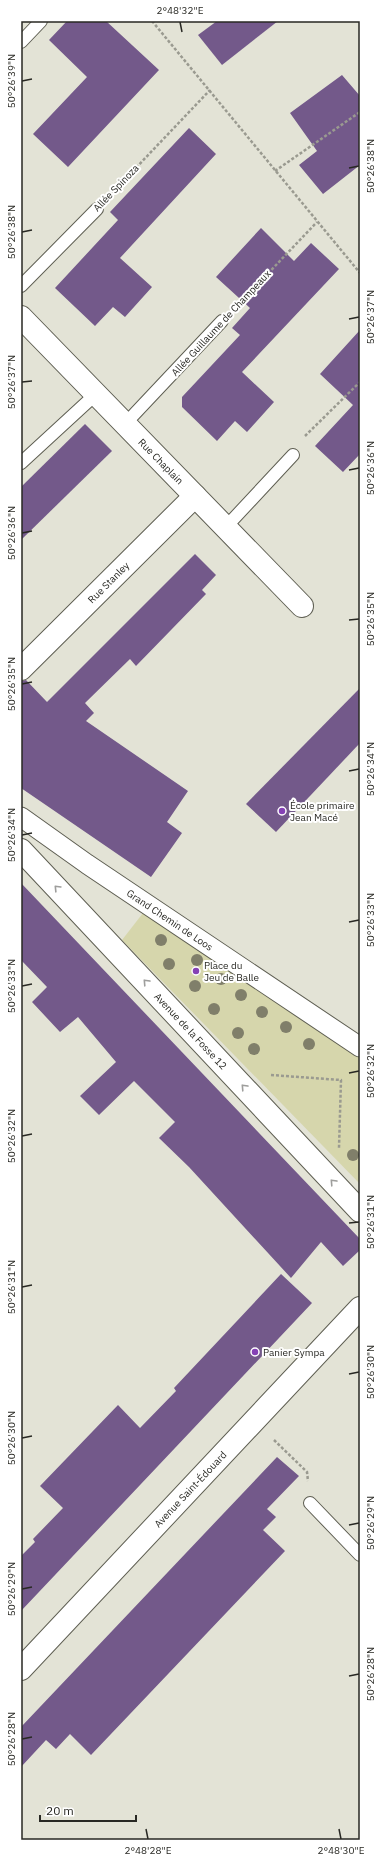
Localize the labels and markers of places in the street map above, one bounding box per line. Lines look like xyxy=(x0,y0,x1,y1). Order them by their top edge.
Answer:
place label: École primaire Jean Macé xyxy=(290,799,355,824)
marker: École primaire Jean Macé xyxy=(277,806,287,816)
place label: Place du Jeu de Balle xyxy=(204,959,260,984)
marker: Place du Jeu de Balle xyxy=(191,966,201,976)
place label: Panier Sympa xyxy=(263,1346,325,1359)
marker: Panier Sympa xyxy=(250,1347,260,1357)

